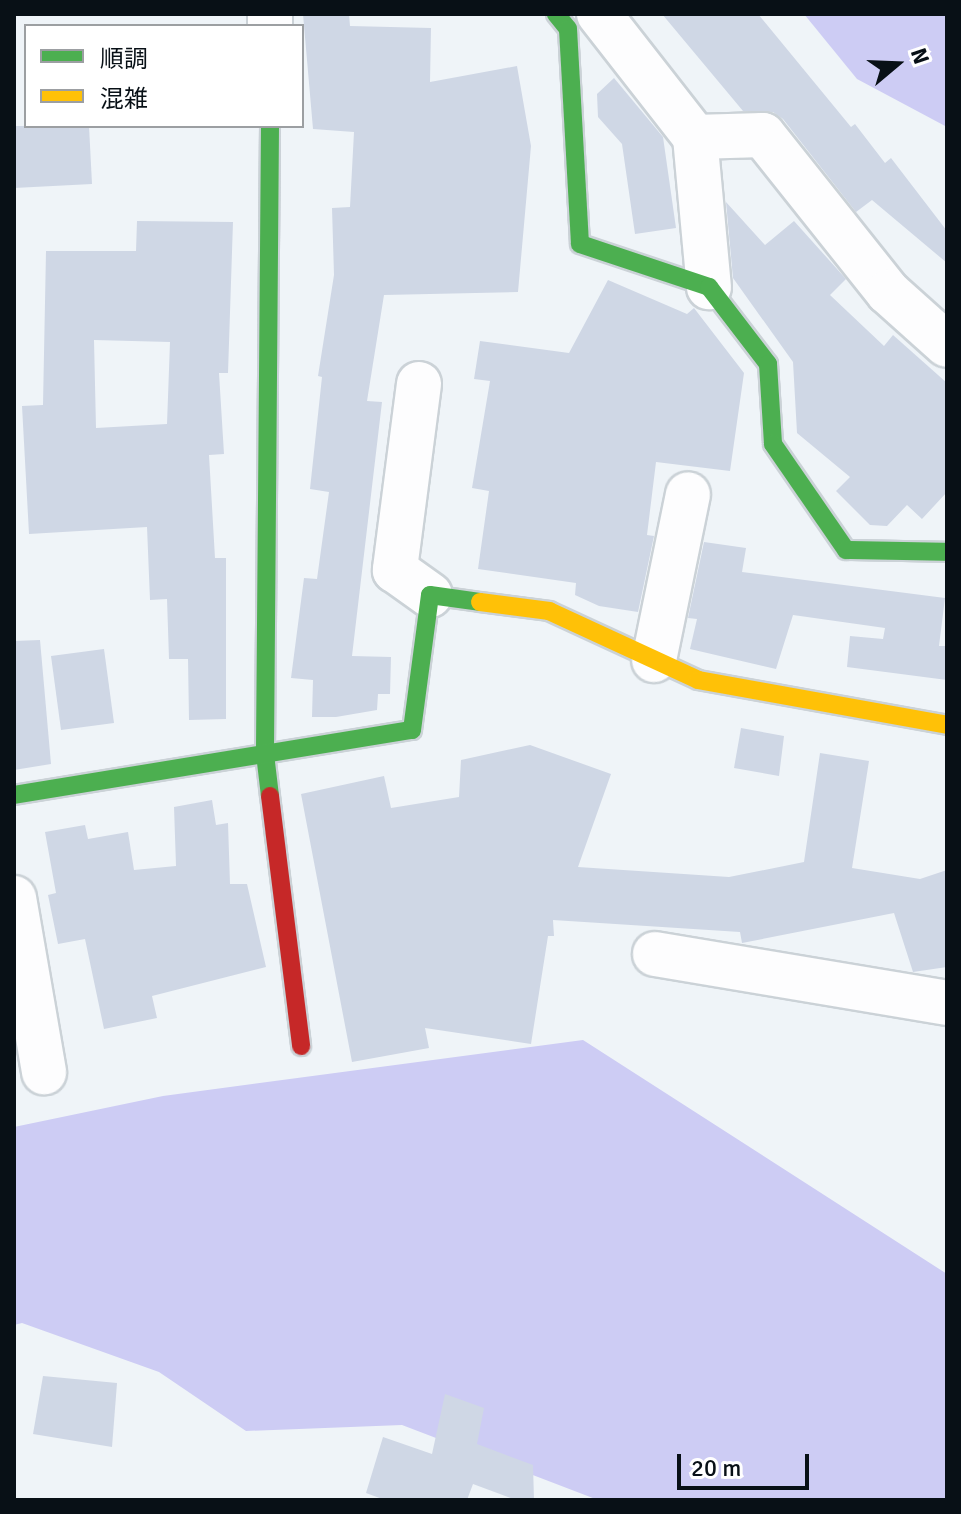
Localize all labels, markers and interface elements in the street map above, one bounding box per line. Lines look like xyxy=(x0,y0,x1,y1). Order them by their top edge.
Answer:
legend xyxy=(24,24,304,128)
north arrow xyxy=(857,24,937,104)
text: 順調 xyxy=(100,44,148,74)
text: N xyxy=(905,44,935,68)
text: 混雑 xyxy=(100,84,148,114)
scale bar xyxy=(681,1438,813,1488)
text: 20 m xyxy=(691,1453,741,1483)

